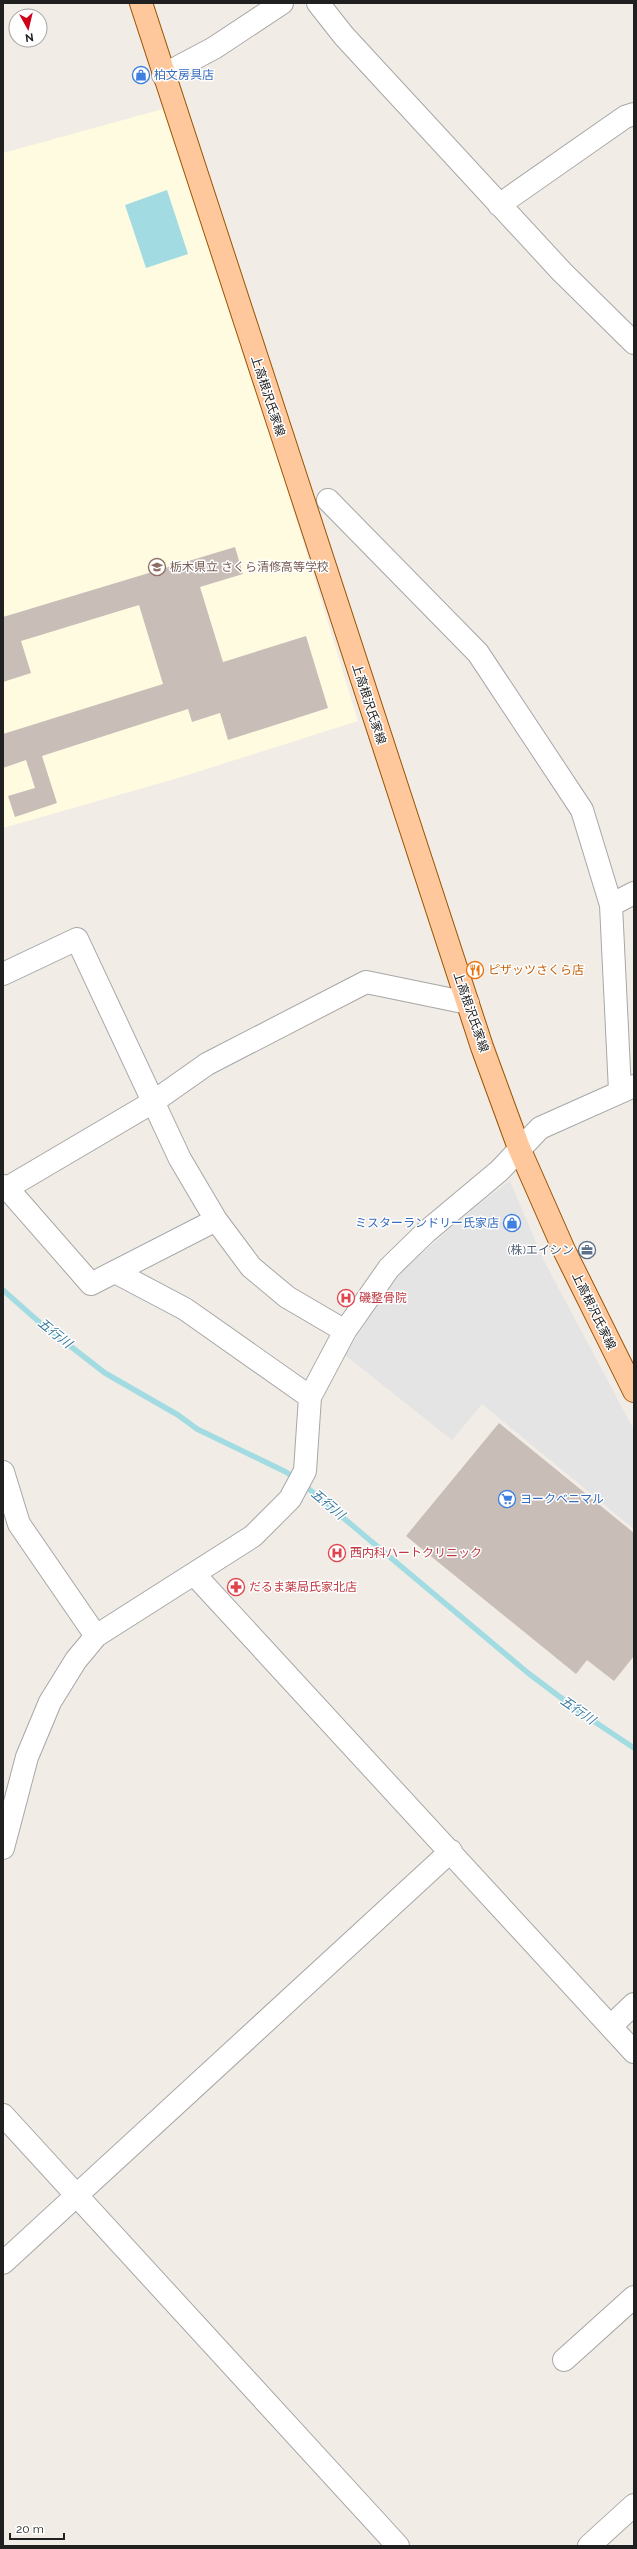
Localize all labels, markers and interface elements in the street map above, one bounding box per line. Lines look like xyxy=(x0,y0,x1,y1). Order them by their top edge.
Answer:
north arrow xyxy=(8,8,48,48)
text: N xyxy=(24,30,34,44)
shop icon: 柏文房具店 xyxy=(131,65,151,85)
place label: 柏文房具店 xyxy=(154,68,214,82)
street label: 上高根沢氏家線 xyxy=(248,354,288,438)
school or university icon: 栃木県立 さくら清修高等学校 xyxy=(147,557,167,577)
place label: 栃木県立 さくら清修高等学校 xyxy=(170,560,329,574)
street label: 上高根沢氏家線 xyxy=(349,662,389,746)
restaurant icon: ピザッツさくら店 xyxy=(465,960,485,980)
place label: ピザッツさくら店 xyxy=(488,963,584,977)
street label: 上高根沢氏家線 xyxy=(451,970,491,1054)
shop icon: ミスターランドリー氏家店 xyxy=(502,1213,522,1233)
place label: ミスターランドリー氏家店 xyxy=(355,1216,499,1230)
office icon: (株)エイシン xyxy=(577,1240,597,1260)
place label: (株)エイシン xyxy=(508,1243,574,1257)
street label: 上高根沢氏家線 xyxy=(569,1270,619,1352)
hospital icon: 磯整骨院 xyxy=(336,1288,356,1308)
place label: 磯整骨院 xyxy=(359,1291,407,1305)
water label: 五行川 xyxy=(35,1315,76,1352)
water label: 五行川 xyxy=(308,1486,349,1524)
supermarket icon: ヨークベニマル xyxy=(497,1489,517,1509)
place label: ヨークベニマル xyxy=(520,1492,604,1506)
hospital icon: 西内科ハートクリニック xyxy=(327,1543,347,1563)
place label: 西内科ハートクリニック xyxy=(350,1546,482,1560)
pharmacy icon: だるま薬局氏家北店 xyxy=(226,1577,246,1597)
place label: だるま薬局氏家北店 xyxy=(249,1580,357,1594)
water label: 五行川 xyxy=(558,1693,600,1728)
scale bar xyxy=(10,2515,64,2541)
text: 20 m xyxy=(16,2522,44,2536)

